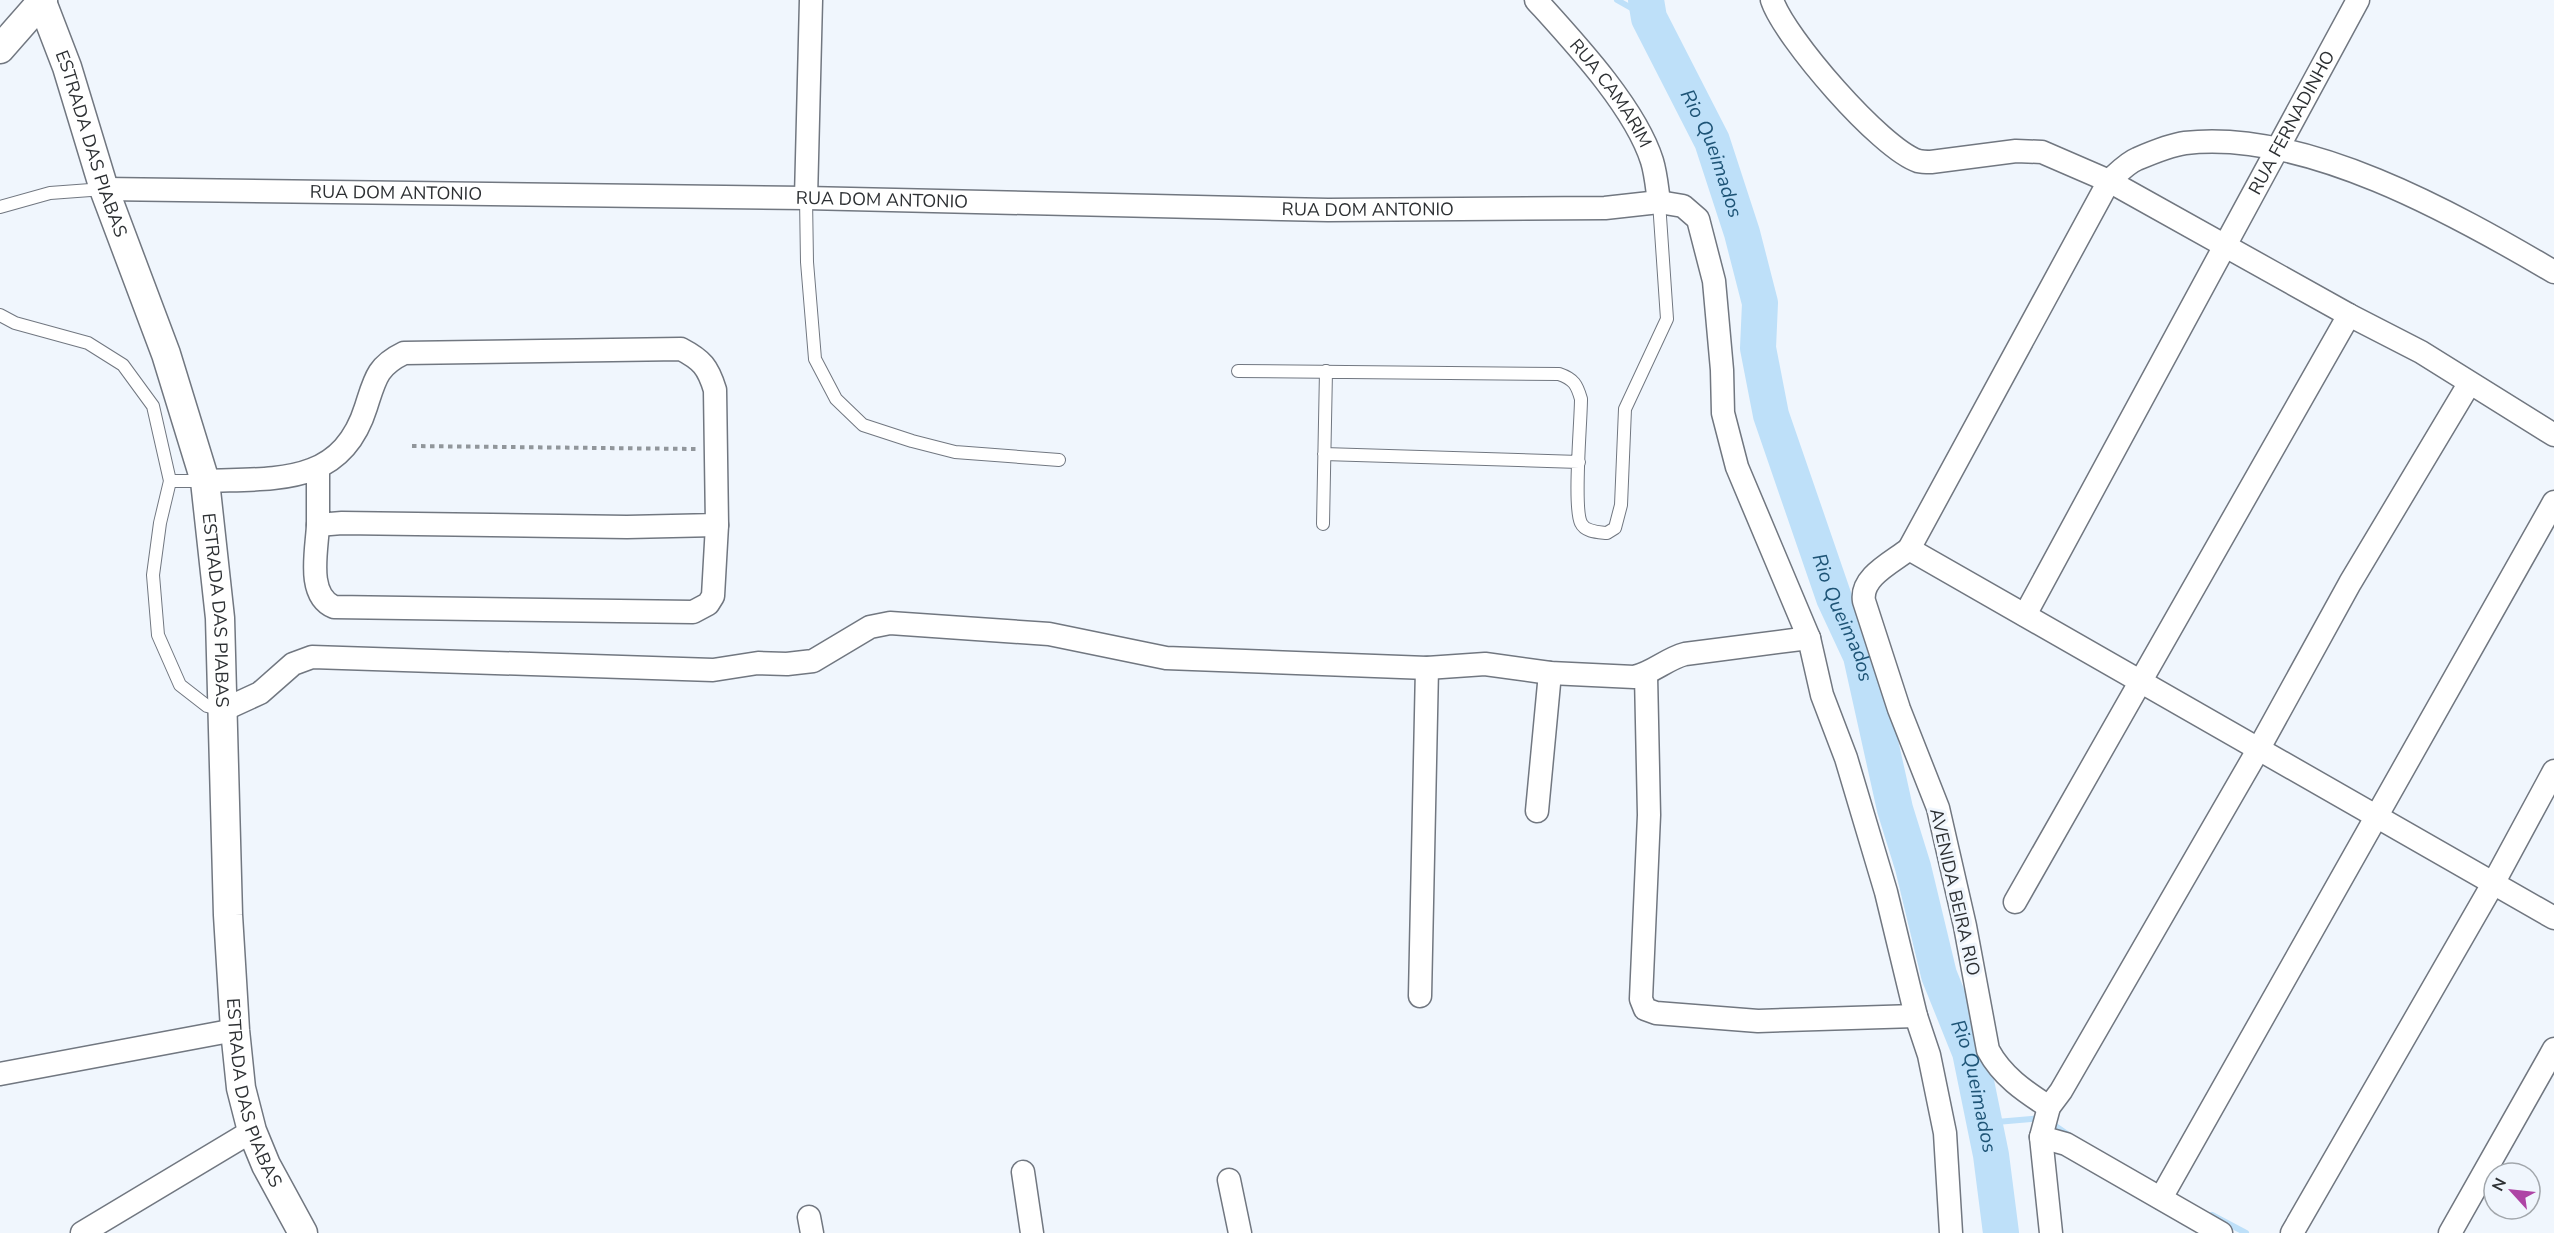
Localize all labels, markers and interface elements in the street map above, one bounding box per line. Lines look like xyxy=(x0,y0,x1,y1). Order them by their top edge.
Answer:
street label: RUA CAMARIM xyxy=(1564,34,1657,152)
street label: RUA FERNADINHO xyxy=(2243,46,2340,199)
street label: ESTRADA DAS PIABAS xyxy=(50,47,133,240)
water label: Rio Queimados xyxy=(1674,85,1749,221)
street label: RUA DOM ANTONIO xyxy=(310,180,482,206)
street label: RUA DOM ANTONIO xyxy=(796,186,968,214)
street label: RUA DOM ANTONIO xyxy=(1281,197,1454,222)
street label: ESTRADA DAS PIABAS xyxy=(197,512,234,708)
water label: Rio Queimados xyxy=(1806,550,1879,684)
street label: AVENIDA BEIRA RIO xyxy=(1924,806,1986,978)
street label: ESTRADA DAS PIABAS xyxy=(221,997,288,1192)
water label: Rio Queimados xyxy=(1944,1016,2003,1155)
north arrow xyxy=(2482,1161,2542,1221)
text: N xyxy=(2487,1174,2512,1195)

